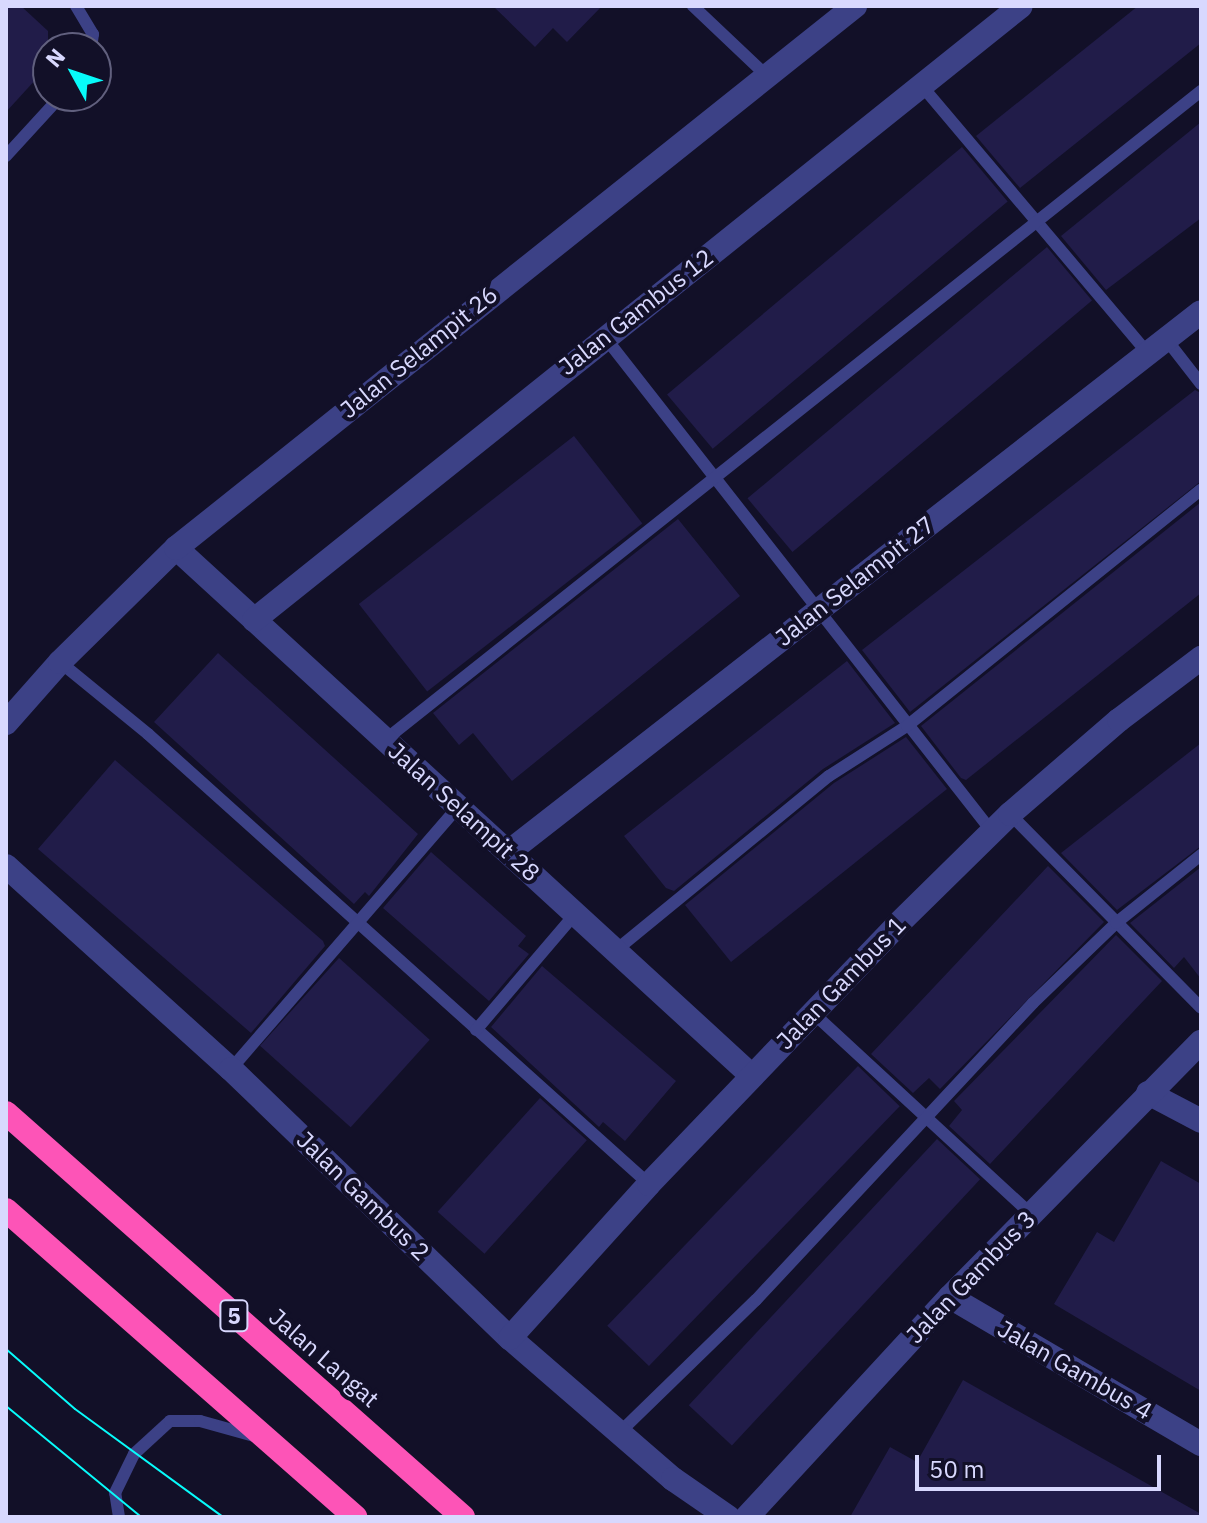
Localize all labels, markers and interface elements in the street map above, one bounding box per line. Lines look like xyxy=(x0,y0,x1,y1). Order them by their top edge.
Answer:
north arrow xyxy=(32,32,112,112)
text: N xyxy=(39,42,71,73)
street label: Jalan Gambus 12 xyxy=(553,243,719,381)
street label: Jalan Selampit 26 xyxy=(335,280,503,424)
street label: Jalan Selampit 27 xyxy=(770,510,940,652)
street label: Jalan Selampit 28 xyxy=(382,736,546,888)
street label: Jalan Gambus 1 xyxy=(770,911,912,1055)
street label: Jalan Gambus 2 xyxy=(291,1125,435,1267)
street label: Jalan Gambus 3 xyxy=(900,1205,1042,1349)
road number: 5 xyxy=(218,1298,250,1334)
street label: Jalan Langat xyxy=(263,1303,385,1413)
street label: Jalan Gambus 4 xyxy=(993,1314,1157,1426)
scale bar xyxy=(919,1439,1165,1489)
text: 50 m xyxy=(929,1453,984,1485)

